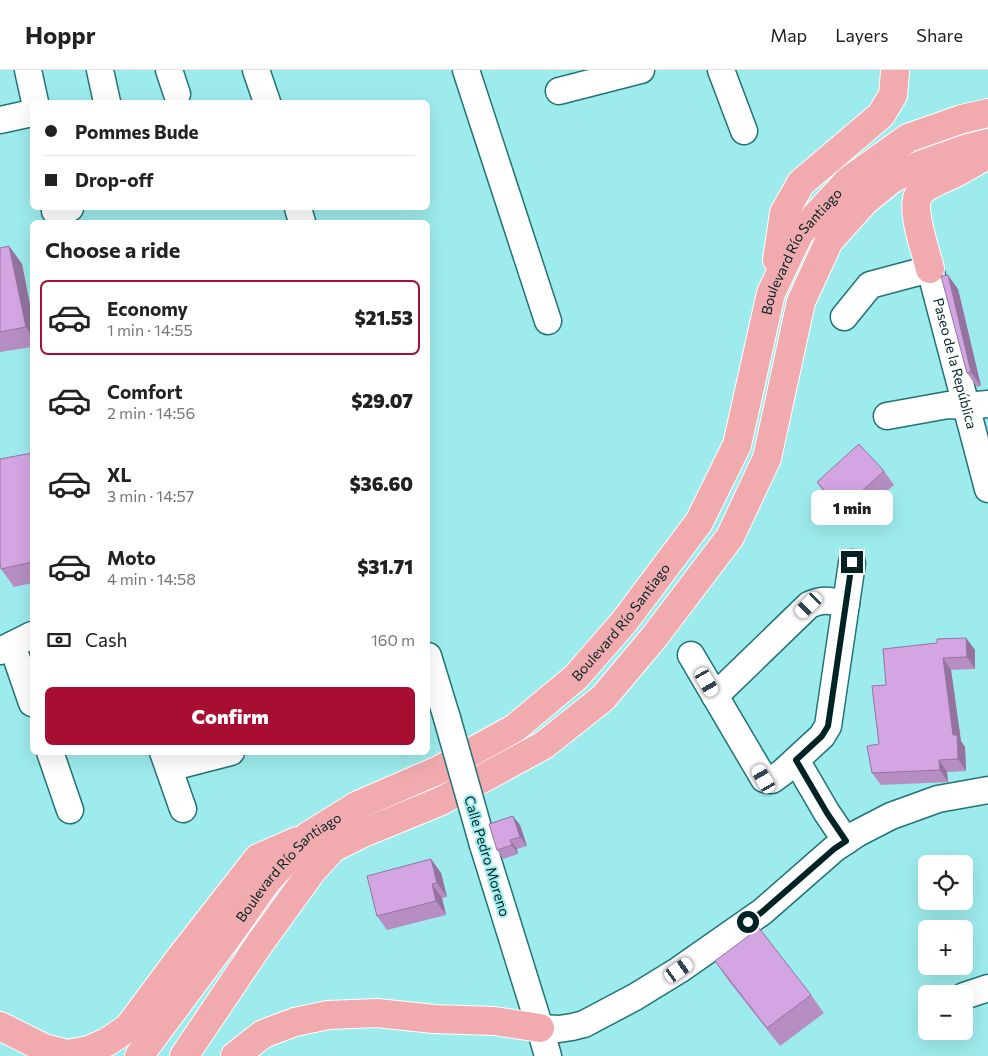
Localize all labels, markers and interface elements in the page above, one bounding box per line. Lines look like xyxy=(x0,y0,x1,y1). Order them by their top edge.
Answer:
text: Hoppr xyxy=(25,20,96,49)
text: Map xyxy=(770,24,807,46)
text: Layers xyxy=(835,24,888,46)
text: Share xyxy=(916,24,963,46)
text: Pommes Bude xyxy=(75,120,199,143)
text: Drop-off xyxy=(75,168,154,191)
street label: Boulevard Río Santiago xyxy=(757,184,845,316)
text: Choose a ride xyxy=(45,236,180,263)
icon: car xyxy=(47,295,92,340)
street label: Paseo de la República xyxy=(930,296,981,431)
text: Economy xyxy=(107,297,188,320)
text: $21.53 xyxy=(354,306,413,329)
text: 1 min · 14:55 xyxy=(107,320,193,339)
icon: car xyxy=(47,378,92,423)
text: Comfort xyxy=(107,380,183,403)
text: $29.07 xyxy=(351,389,413,412)
text: 2 min · 14:56 xyxy=(107,403,195,422)
icon: car xyxy=(47,461,92,506)
text: XL xyxy=(107,463,132,486)
text: $36.60 xyxy=(349,472,413,495)
text: 3 min · 14:57 xyxy=(107,486,194,505)
callout: 1 min xyxy=(811,490,893,524)
text: 1 min xyxy=(833,498,871,517)
icon: car xyxy=(47,544,92,589)
text: Moto xyxy=(107,546,156,569)
route end xyxy=(841,551,863,573)
text: $31.71 xyxy=(357,555,413,578)
street label: Boulevard Río Santiago xyxy=(568,560,673,684)
text: 4 min · 14:58 xyxy=(107,569,196,588)
car xyxy=(792,589,825,621)
icon: cash xyxy=(45,626,73,654)
text: Cash xyxy=(85,628,127,651)
text: 160 m xyxy=(371,630,415,649)
car xyxy=(693,665,720,699)
button: Confirm xyxy=(45,687,415,745)
car xyxy=(750,762,777,796)
street label: Calle Pedro Moreno xyxy=(461,793,514,918)
street label: Boulevard Río Santiago xyxy=(232,809,344,925)
map controls xyxy=(918,855,973,1040)
button: locate xyxy=(918,855,973,910)
route start xyxy=(737,911,759,933)
button: + xyxy=(918,920,973,975)
car xyxy=(662,955,695,985)
button: − xyxy=(918,985,973,1040)

